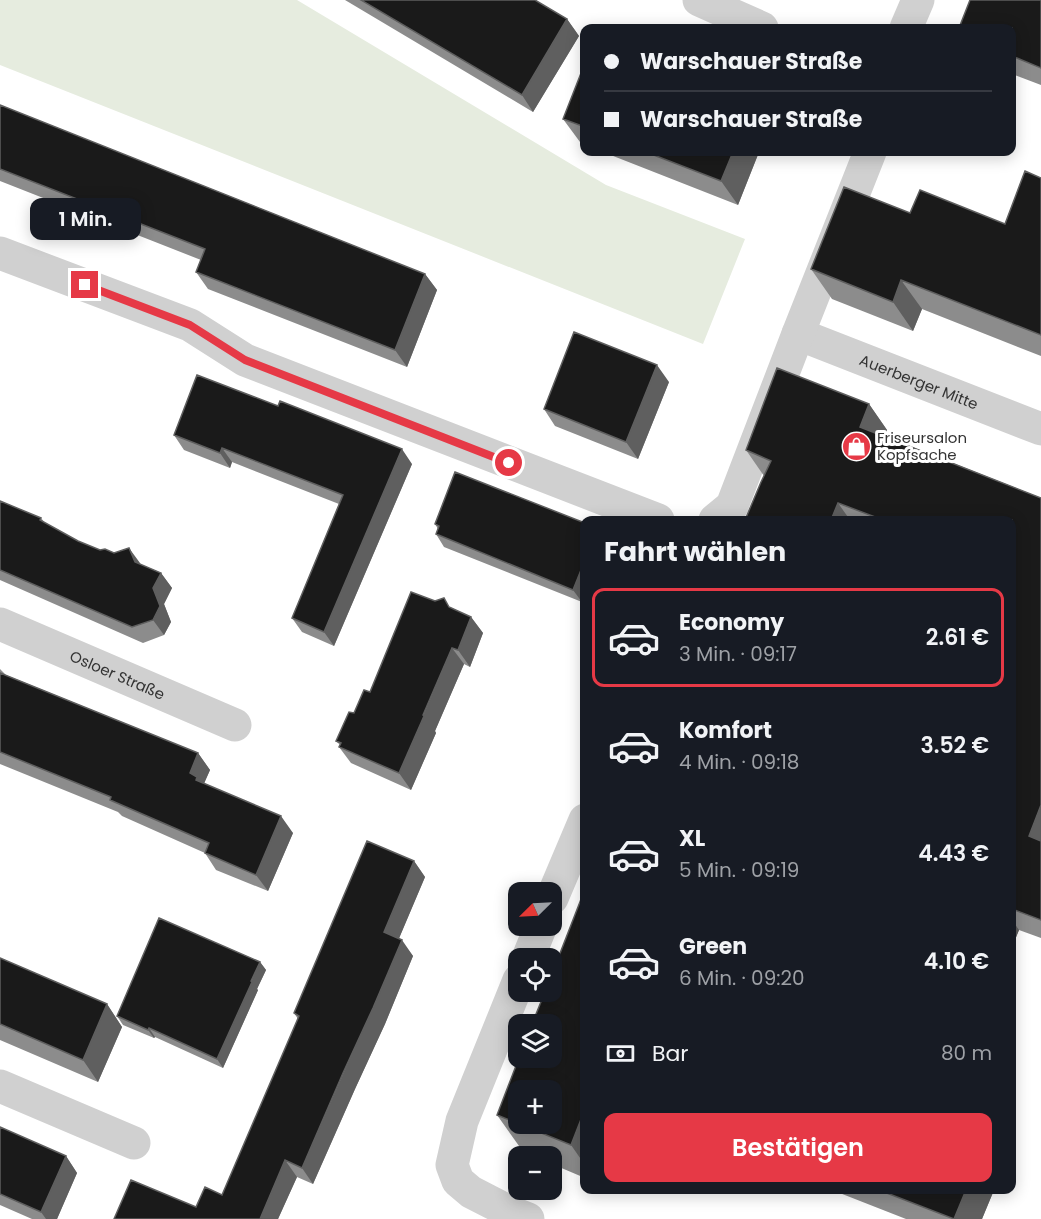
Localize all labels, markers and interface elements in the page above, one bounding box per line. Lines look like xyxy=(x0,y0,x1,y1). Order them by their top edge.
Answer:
text: Warschauer Straße xyxy=(640,46,862,77)
text: Warschauer Straße xyxy=(640,104,862,135)
callout: 1 Min. xyxy=(29,198,140,240)
text: 1 Min. xyxy=(59,205,112,233)
route end xyxy=(71,271,98,298)
street label: Auerberger Mitte xyxy=(857,349,981,414)
place label: Friseursalon Kopfsache xyxy=(877,427,967,465)
shop icon: Friseursalon Kopfsache xyxy=(840,430,872,462)
route start xyxy=(495,449,522,476)
text: Fahrt wählen xyxy=(604,533,786,570)
text: Economy xyxy=(679,607,784,638)
icon: car xyxy=(607,611,661,665)
text: 2.61 € xyxy=(926,622,989,653)
text: 3 Min. · 09:17 xyxy=(679,640,797,668)
street label: Osloer Straße xyxy=(67,645,168,704)
text: Komfort xyxy=(679,715,772,746)
icon: car xyxy=(607,719,661,773)
text: 3.52 € xyxy=(920,730,989,761)
text: 4 Min. · 09:18 xyxy=(679,748,799,776)
text: XL xyxy=(679,823,705,854)
icon: car xyxy=(607,827,661,881)
text: 4.43 € xyxy=(918,838,989,869)
text: 5 Min. · 09:19 xyxy=(679,856,799,884)
north arrow xyxy=(508,882,562,936)
map controls xyxy=(508,882,562,1200)
text: Green xyxy=(679,931,747,962)
icon: car xyxy=(607,935,661,989)
text: 4.10 € xyxy=(924,946,989,977)
button: locate xyxy=(508,948,562,1002)
text: 6 Min. · 09:20 xyxy=(679,964,805,992)
button: layers xyxy=(508,1014,562,1068)
icon: cash xyxy=(604,1037,637,1070)
text: Bar xyxy=(652,1038,689,1069)
text: 80 m xyxy=(941,1039,992,1067)
button: + xyxy=(508,1080,562,1134)
button: Bestätigen xyxy=(604,1113,992,1182)
button: − xyxy=(508,1146,562,1200)

